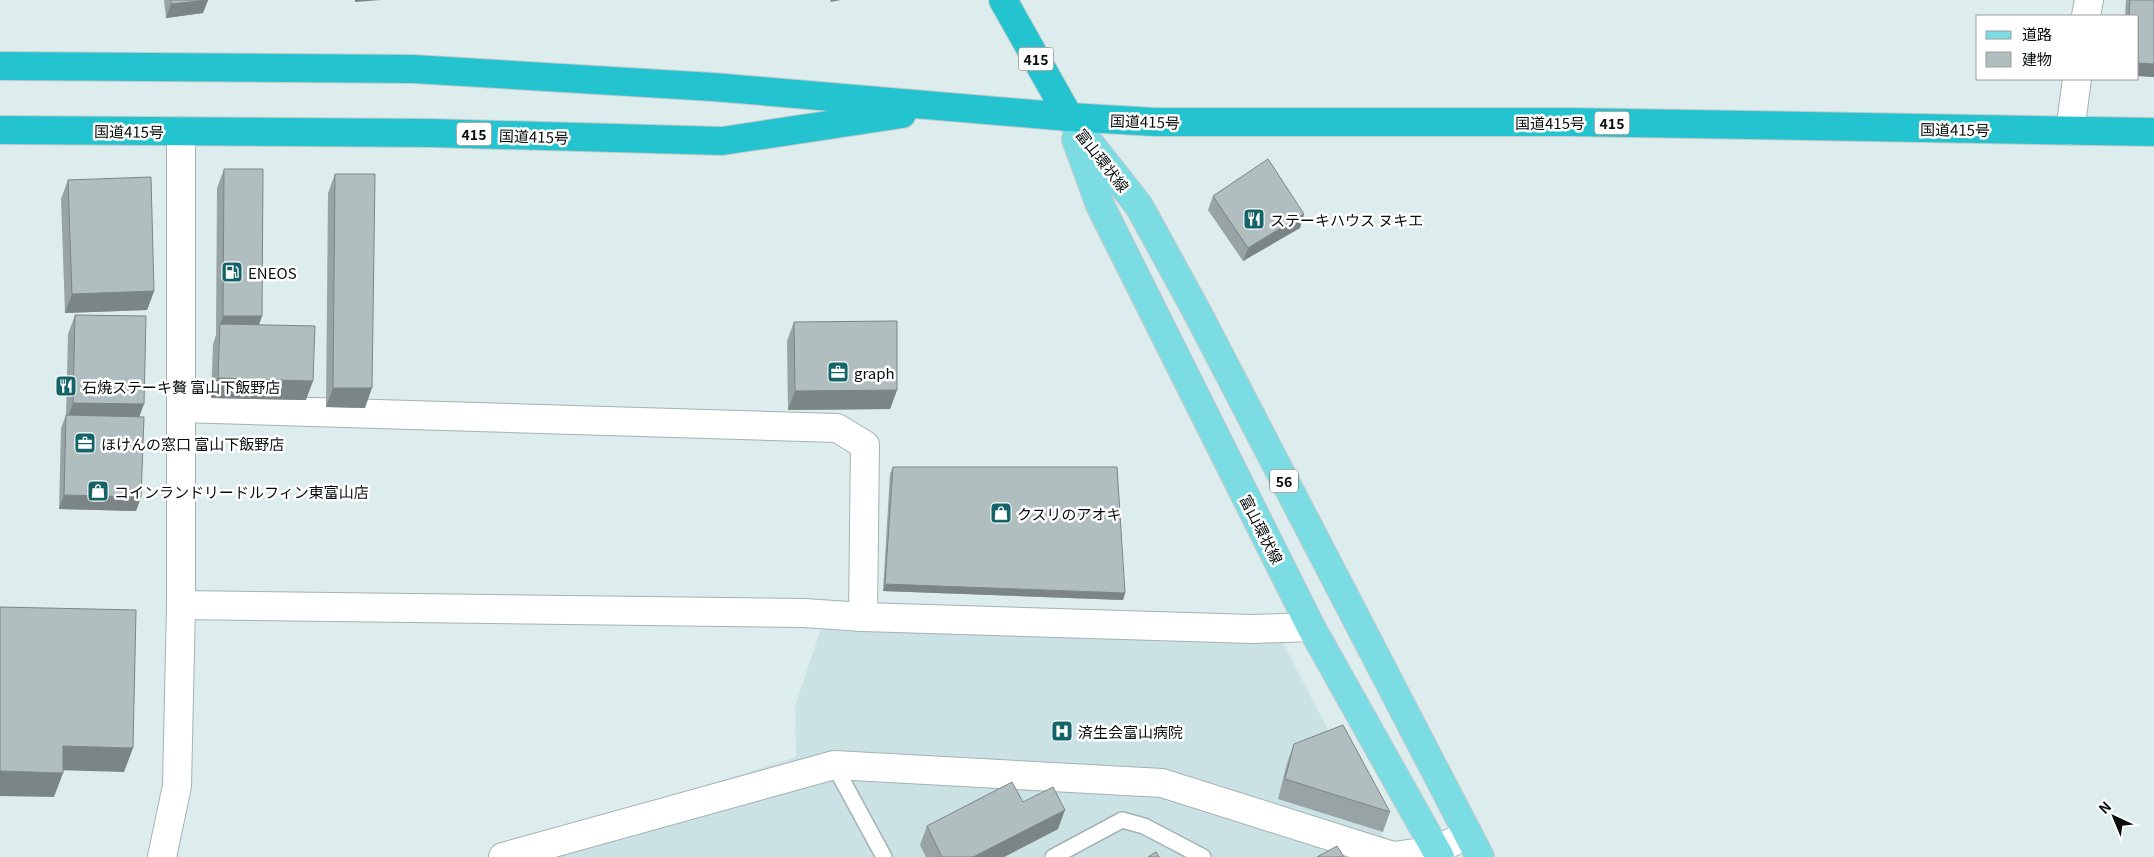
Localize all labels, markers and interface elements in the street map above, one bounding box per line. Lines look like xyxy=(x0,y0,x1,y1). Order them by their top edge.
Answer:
legend xyxy=(1976,15,2139,80)
text: 道路 xyxy=(2022,23,2052,44)
road number: 415 xyxy=(1018,48,1054,70)
text: 建物 xyxy=(2022,48,2052,69)
street label: 国道415号 xyxy=(1110,109,1180,133)
street label: 国道415号 xyxy=(1515,112,1585,133)
road number: 415 xyxy=(1594,112,1630,134)
street label: 国道415号 xyxy=(1920,118,1990,140)
street label: 国道415号 xyxy=(94,120,164,142)
road number: 415 xyxy=(456,122,492,146)
street label: 国道415号 xyxy=(499,124,569,148)
street label: 富山環状線 xyxy=(1072,124,1134,196)
restaurant icon: ステーキハウス ヌキエ xyxy=(1242,207,1266,231)
place label: ステーキハウス ヌキエ xyxy=(1270,209,1423,230)
fuel station icon: ENEOS xyxy=(220,260,244,284)
place label: ENEOS xyxy=(248,262,297,283)
office icon: graph xyxy=(826,360,850,384)
place label: graph xyxy=(854,362,895,383)
restaurant icon: 石焼ステーキ贅 富山下飯野店 xyxy=(54,374,78,398)
place label: 石焼ステーキ贅 富山下飯野店 xyxy=(82,376,280,397)
office icon: ほけんの窓口 富山下飯野店 xyxy=(73,431,97,455)
place label: ほけんの窓口 富山下飯野店 xyxy=(101,433,284,454)
road number: 56 xyxy=(1270,470,1298,492)
shop icon: コインランドリードルフィン東富山店 xyxy=(86,479,110,503)
place label: コインランドリードルフィン東富山店 xyxy=(114,481,369,502)
street label: 富山環状線 xyxy=(1236,491,1288,567)
shop icon: クスリのアオキ xyxy=(989,501,1013,525)
place label: クスリのアオキ xyxy=(1017,503,1122,524)
hospital icon: 済生会富山病院 xyxy=(1050,719,1074,743)
place label: 済生会富山病院 xyxy=(1078,721,1183,742)
north arrow xyxy=(2089,792,2139,842)
text: N xyxy=(2094,796,2115,818)

